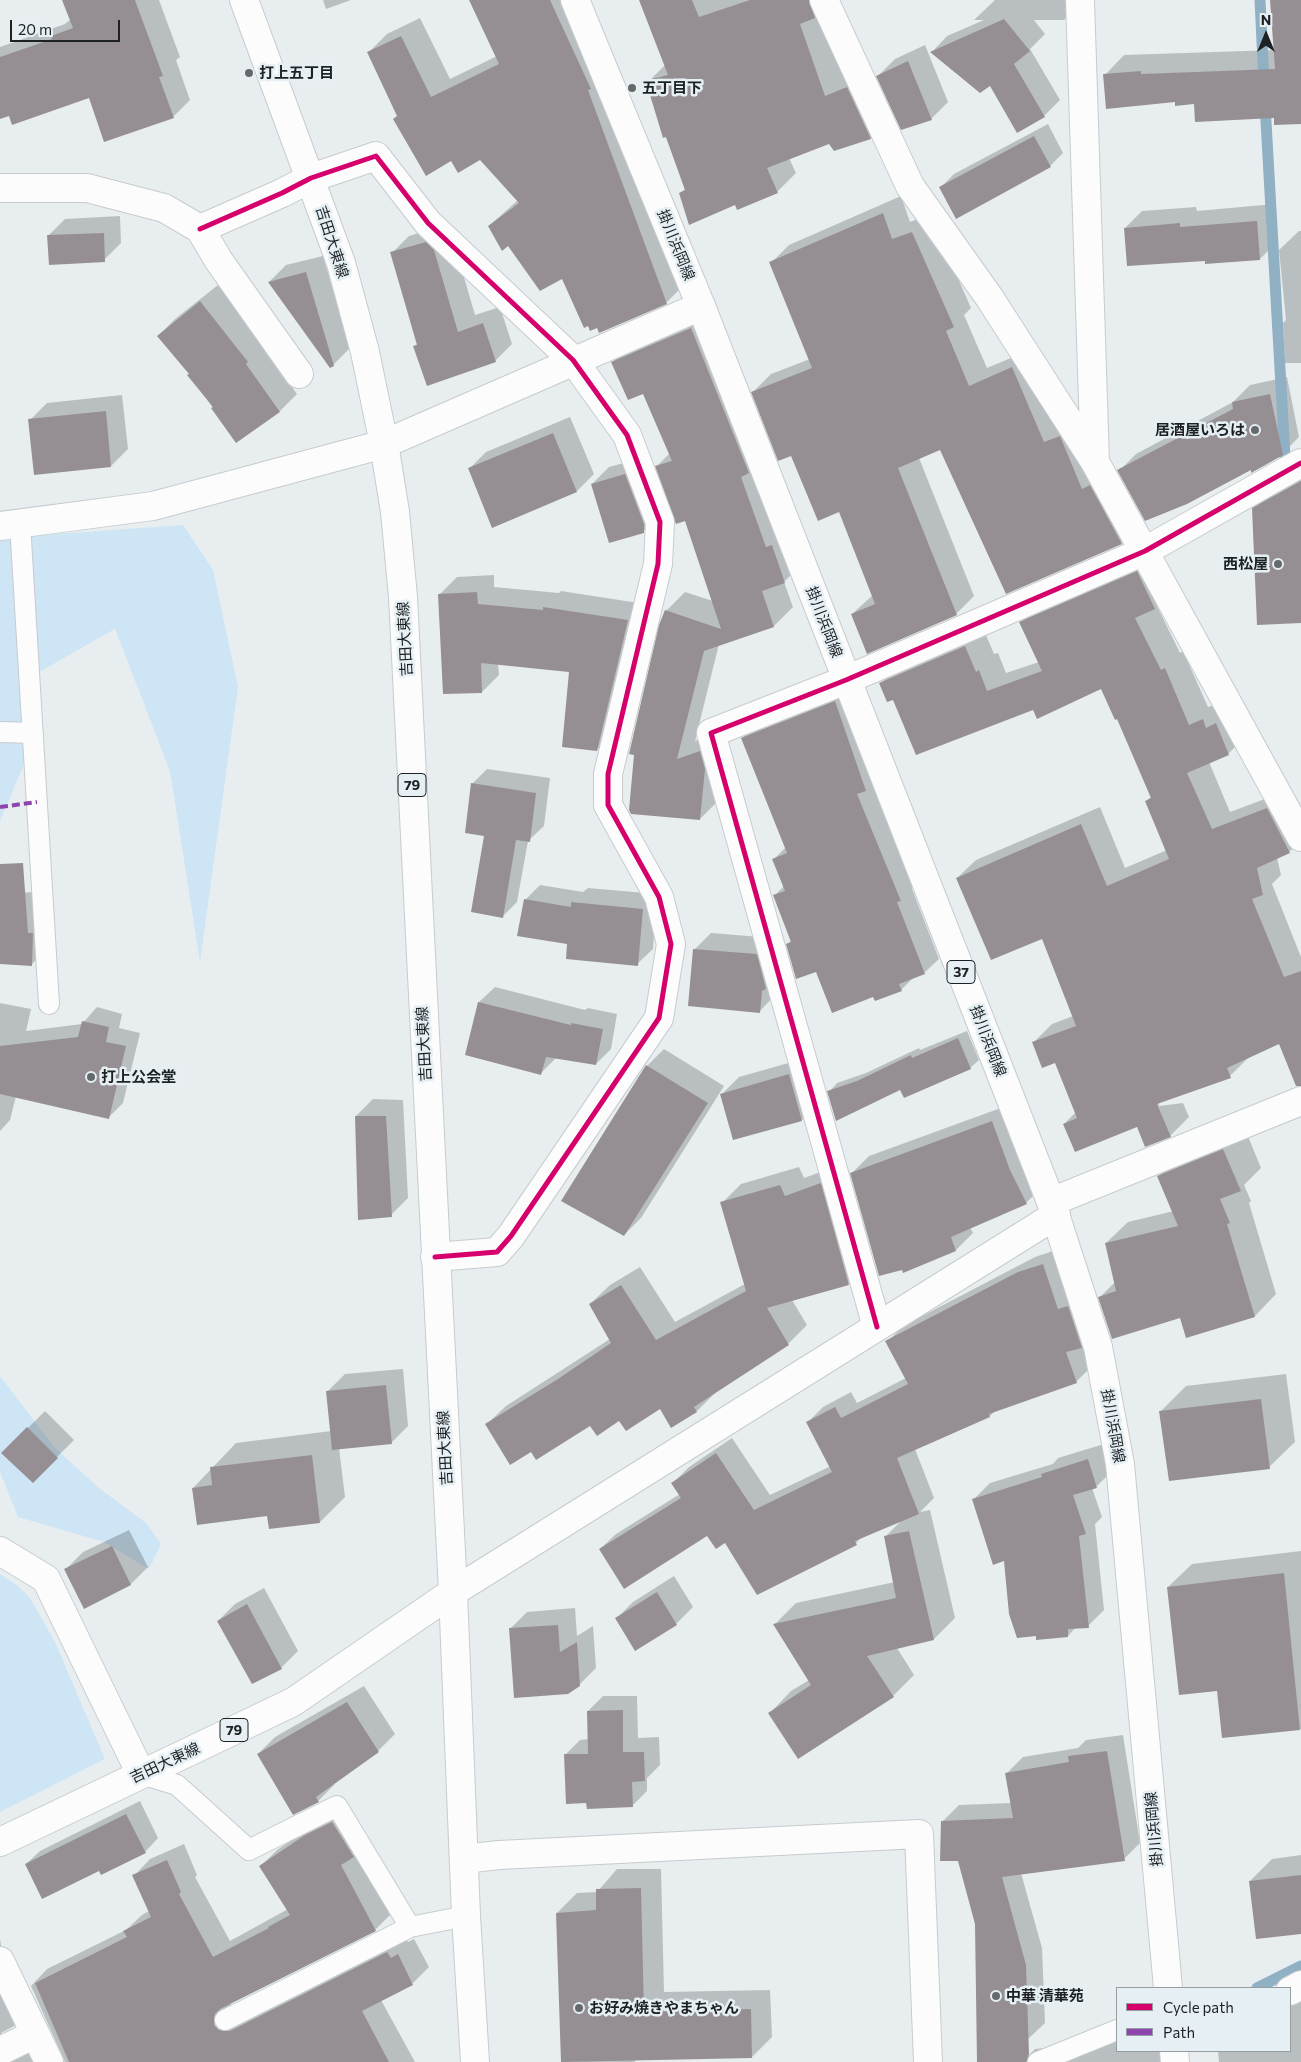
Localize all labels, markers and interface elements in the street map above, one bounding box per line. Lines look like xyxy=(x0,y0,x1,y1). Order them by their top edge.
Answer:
scale bar xyxy=(12,10,122,42)
north arrow xyxy=(1241,10,1291,60)
text: N xyxy=(1261,11,1271,28)
text: 20 m xyxy=(18,20,52,38)
place label: 打上五丁目 xyxy=(259,64,334,82)
marker: 打上五丁目 xyxy=(243,67,255,79)
place label: 五丁目下 xyxy=(642,79,702,97)
marker: 五丁目下 xyxy=(626,82,638,94)
street label: 吉田大東線 xyxy=(312,204,352,280)
street label: 掛川浜岡線 xyxy=(654,207,698,283)
place label: 居酒屋いろは xyxy=(1155,421,1245,439)
marker: 居酒屋いろは xyxy=(1249,424,1261,436)
place label: 西松屋 xyxy=(1223,555,1268,573)
marker: 西松屋 xyxy=(1272,558,1284,570)
street label: 掛川浜岡線 xyxy=(802,584,846,660)
street label: 吉田大東線 xyxy=(394,601,416,677)
road number: 79 xyxy=(398,774,426,796)
road number: 37 xyxy=(947,960,975,984)
street label: 掛川浜岡線 xyxy=(966,1003,1010,1079)
street label: 吉田大東線 xyxy=(413,1006,435,1082)
place label: 打上公会堂 xyxy=(101,1068,176,1086)
marker: 打上公会堂 xyxy=(85,1071,97,1083)
street label: 掛川浜岡線 xyxy=(1098,1388,1128,1464)
street label: 吉田大東線 xyxy=(434,1410,456,1486)
road number: 79 xyxy=(220,1718,248,1742)
street label: 吉田大東線 xyxy=(127,1739,203,1787)
street label: 掛川浜岡線 xyxy=(1142,1791,1166,1867)
place label: 中華 清華苑 xyxy=(1006,1987,1084,2005)
legend xyxy=(1116,1987,1291,2052)
marker: 中華 清華苑 xyxy=(990,1990,1002,2002)
text: Cycle path xyxy=(1163,1998,1234,2016)
place label: お好み焼きやまちゃん xyxy=(589,1999,739,2017)
marker: お好み焼きやまちゃん xyxy=(573,2002,585,2014)
text: Path xyxy=(1163,2023,1195,2041)

